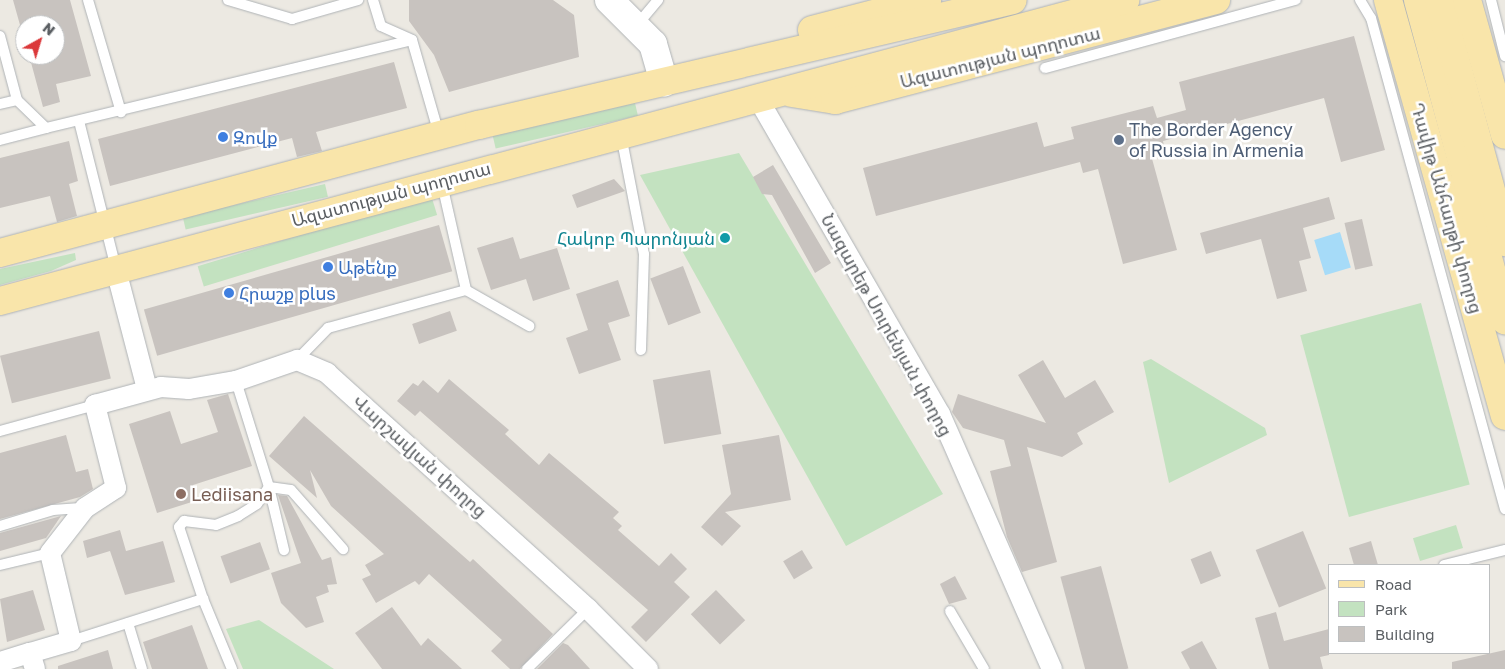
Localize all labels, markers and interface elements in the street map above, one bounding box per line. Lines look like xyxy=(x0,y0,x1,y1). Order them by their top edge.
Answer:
north arrow xyxy=(15,15,65,65)
text: N xyxy=(40,19,59,39)
street label: Ազատության պողոտա xyxy=(898,22,1102,92)
street label: Դավիթ Անհաղթի փողոց xyxy=(1407,100,1487,316)
place label: The Border Agency of Russia in Armenia xyxy=(1129,119,1304,162)
place label: Զովք xyxy=(233,126,278,148)
marker: Զովք xyxy=(217,131,229,143)
marker: The Border Agency of Russia in Armenia xyxy=(1113,134,1125,146)
street label: Ազատության պողոտա xyxy=(289,157,493,231)
street label: Նազարեթ Սուրենյան փողոց xyxy=(817,210,957,440)
place label: Հակոբ Պարոնյան xyxy=(557,227,715,249)
marker: Հակոբ Պարոնյան xyxy=(719,232,731,244)
place label: Աթենք xyxy=(338,256,397,278)
marker: Աթենք xyxy=(322,261,334,273)
place label: Հրաշք plus xyxy=(239,282,336,304)
marker: Հրաշք plus xyxy=(223,287,235,299)
street label: Վարշավյան փողոց xyxy=(349,390,491,522)
place label: Lediisana xyxy=(191,483,273,505)
marker: Lediisana xyxy=(175,488,187,500)
legend xyxy=(1328,564,1490,654)
text: Road xyxy=(1375,575,1412,593)
text: Park xyxy=(1375,600,1407,618)
text: Building xyxy=(1375,625,1435,643)

